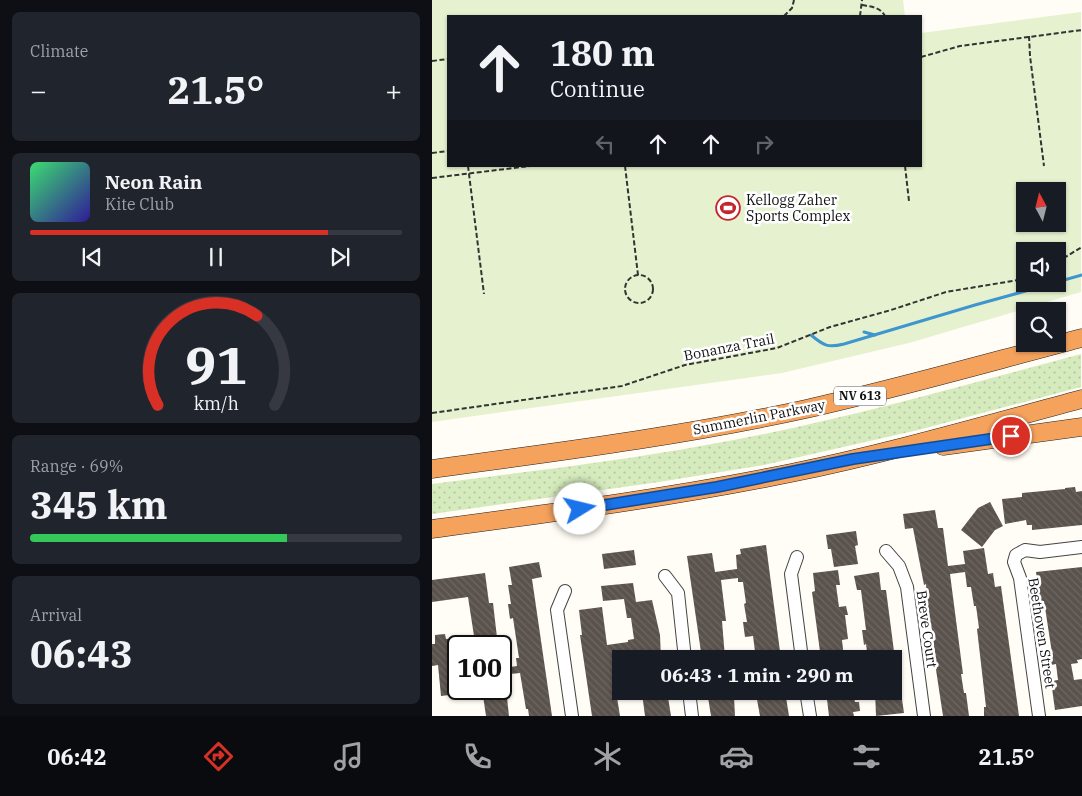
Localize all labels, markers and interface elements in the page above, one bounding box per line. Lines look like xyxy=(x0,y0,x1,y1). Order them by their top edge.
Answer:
text: 180 m xyxy=(550,30,655,76)
icon: ahead xyxy=(467,35,532,100)
text: Climate xyxy=(30,41,88,61)
text: 21.5° xyxy=(168,65,264,114)
text: − xyxy=(30,72,47,109)
text: + xyxy=(385,72,402,109)
text: Continue xyxy=(550,74,645,103)
icon: left xyxy=(591,130,619,158)
icon: ahead xyxy=(644,130,672,158)
icon: ahead xyxy=(697,130,725,158)
icon: right xyxy=(750,130,778,158)
text: Neon Rain xyxy=(105,170,202,194)
north arrow xyxy=(1016,182,1066,232)
map controls xyxy=(1016,182,1066,352)
place label: Kellogg Zaher Sports Complex xyxy=(746,191,850,225)
text: Kite Club xyxy=(105,194,174,214)
sports icon: Kellogg Zaher Sports Complex xyxy=(715,195,741,221)
button: sound xyxy=(1016,242,1066,292)
icon: previous xyxy=(78,243,106,271)
icon: pause xyxy=(202,243,230,271)
icon: next xyxy=(326,243,354,271)
button: search xyxy=(1016,302,1066,352)
street label: Bonanza Trail xyxy=(682,329,776,365)
text: 91 xyxy=(185,331,247,398)
road number: NV 613 xyxy=(834,386,886,406)
text: km/h xyxy=(193,392,239,415)
street label: Summerlin Parkway xyxy=(691,395,827,439)
pin xyxy=(990,415,1032,457)
icon: arrive xyxy=(997,422,1025,450)
text: Range · 69% xyxy=(30,456,123,476)
text: 345 km xyxy=(30,480,168,529)
position arrow xyxy=(553,482,605,534)
street label: Beethoven Street xyxy=(1024,576,1060,690)
street label: Breve Court xyxy=(913,589,941,669)
text: Arrival xyxy=(30,605,82,625)
text: 06:43 xyxy=(30,629,133,678)
speed limit sign: 100 xyxy=(447,635,512,700)
text: 06:43 · 1 min · 290 m xyxy=(661,663,853,687)
icon: directions xyxy=(201,739,236,774)
icon: music xyxy=(331,739,366,774)
icon: phone xyxy=(460,739,495,774)
icon: climate xyxy=(590,739,625,774)
icon: car xyxy=(719,739,754,774)
icon: filters xyxy=(849,739,884,774)
text: 06:42 xyxy=(47,742,107,771)
text: 21.5° xyxy=(979,742,1035,771)

